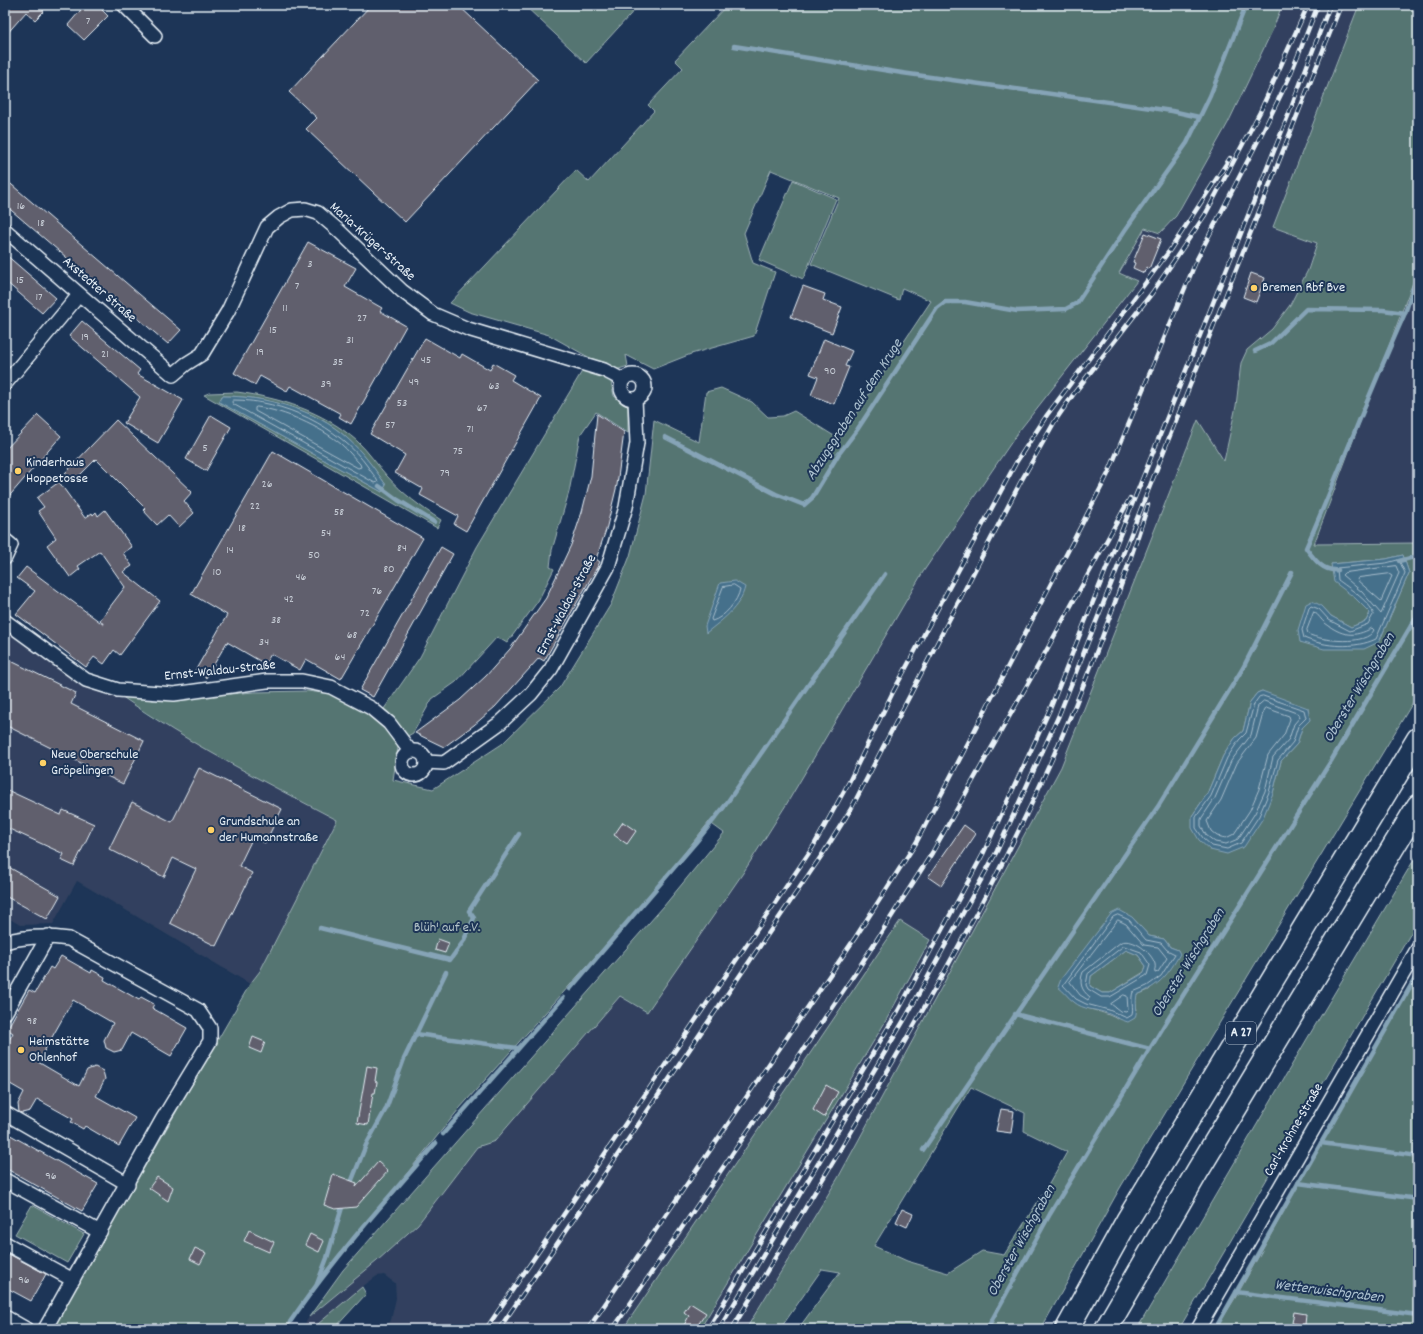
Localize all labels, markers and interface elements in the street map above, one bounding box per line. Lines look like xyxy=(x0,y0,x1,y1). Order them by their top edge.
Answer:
house number: 7 xyxy=(86,13,91,30)
house number: 16 xyxy=(17,198,25,215)
street label: Maria-Krüger-Straße xyxy=(325,198,419,286)
house number: 18 xyxy=(37,215,45,232)
street label: Axstedter Straße xyxy=(58,252,140,328)
house number: 3 xyxy=(307,256,313,273)
house number: 15 xyxy=(16,272,24,289)
house number: 7 xyxy=(295,278,300,295)
place label: Bremen Rbf Bve xyxy=(1262,278,1345,298)
marker: Bremen Rbf Bve xyxy=(1249,283,1259,293)
house number: 17 xyxy=(35,289,43,306)
house number: 11 xyxy=(282,300,288,317)
house number: 27 xyxy=(357,310,367,327)
house number: 15 xyxy=(269,322,277,339)
house number: 19 xyxy=(81,329,89,346)
house number: 31 xyxy=(346,332,354,349)
water label: Abzugsgraben auf dem Kruge xyxy=(801,334,910,485)
house number: 19 xyxy=(256,344,264,361)
house number: 21 xyxy=(101,346,109,363)
house number: 45 xyxy=(421,352,431,369)
house number: 35 xyxy=(333,354,343,371)
house number: 90 xyxy=(824,363,836,380)
house number: 49 xyxy=(409,374,419,391)
house number: 39 xyxy=(321,376,331,393)
house number: 63 xyxy=(488,378,500,395)
house number: 53 xyxy=(397,395,407,412)
house number: 67 xyxy=(477,400,488,417)
house number: 57 xyxy=(385,417,395,434)
house number: 71 xyxy=(466,421,474,438)
house number: 5 xyxy=(202,440,208,457)
house number: 75 xyxy=(453,443,463,460)
place label: Kinderhaus Hoppetosse xyxy=(26,453,88,489)
house number: 79 xyxy=(440,465,450,482)
marker: Kinderhaus Hoppetosse xyxy=(13,466,23,476)
house number: 26 xyxy=(261,476,273,493)
house number: 22 xyxy=(250,498,260,515)
house number: 58 xyxy=(334,504,344,521)
house number: 18 xyxy=(238,520,246,537)
house number: 54 xyxy=(321,525,331,542)
house number: 84 xyxy=(397,540,407,557)
house number: 14 xyxy=(226,542,234,559)
house number: 50 xyxy=(308,547,320,564)
street label: Ernst-Waldau-Straße xyxy=(532,551,602,659)
house number: 80 xyxy=(383,561,395,578)
house number: 10 xyxy=(212,564,222,581)
house number: 46 xyxy=(296,569,307,586)
house number: 76 xyxy=(372,583,382,600)
house number: 42 xyxy=(284,591,294,608)
house number: 72 xyxy=(360,605,370,622)
house number: 38 xyxy=(271,612,281,629)
house number: 68 xyxy=(347,627,358,644)
water label: Oberster Wischgraben xyxy=(1319,628,1402,747)
house number: 34 xyxy=(259,634,269,651)
house number: 64 xyxy=(335,649,345,666)
street label: Ernst-Waldau-Straße xyxy=(163,655,277,687)
place label: Neue Oberschule Gröpelingen xyxy=(51,745,138,781)
marker: Neue Oberschule Gröpelingen xyxy=(38,758,48,768)
place label: Grundschule an der Humannstraße xyxy=(219,812,318,848)
marker: Grundschule an der Humannstraße xyxy=(206,825,216,835)
water label: Oberster Wischgraben xyxy=(1147,903,1232,1022)
park label: Blüh' auf e.V. xyxy=(414,918,480,938)
house number: 98 xyxy=(27,1013,37,1030)
road number: A 27 xyxy=(1226,1022,1256,1044)
place label: Heimstätte Ohlenhof xyxy=(29,1032,89,1068)
marker: Heimstätte Ohlenhof xyxy=(16,1045,26,1055)
street label: Carl-Krohne-Straße xyxy=(1259,1080,1329,1180)
house number: 96 xyxy=(45,1168,57,1185)
water label: Oberster Wischgraben xyxy=(982,1180,1062,1301)
house number: 96 xyxy=(18,1272,30,1289)
water label: Wetterwischgraben xyxy=(1273,1274,1386,1310)

